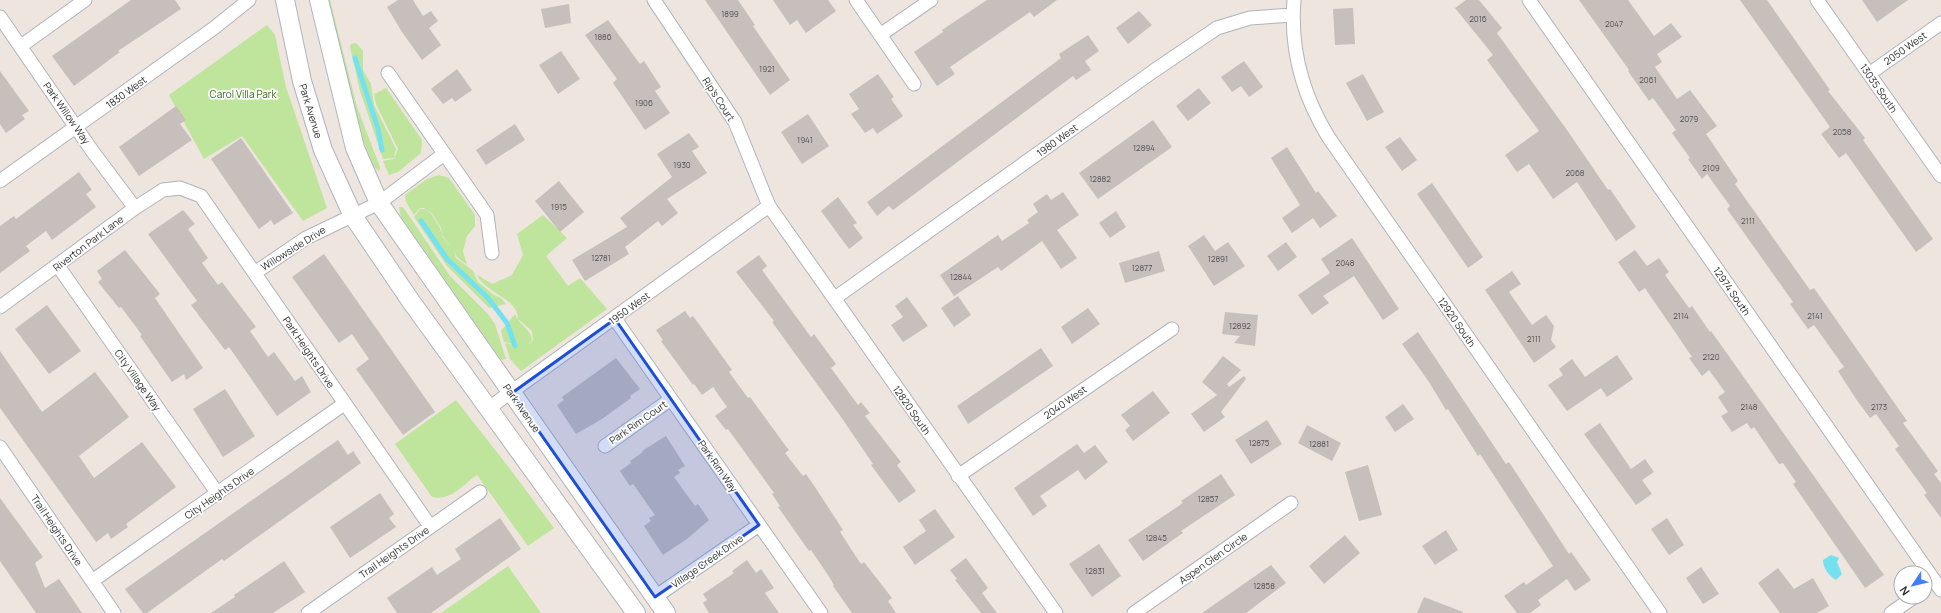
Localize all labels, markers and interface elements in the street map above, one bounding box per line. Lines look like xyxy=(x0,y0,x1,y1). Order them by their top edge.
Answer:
house number: 1899 xyxy=(721,8,739,19)
house number: 2016 xyxy=(1469,13,1487,24)
house number: 2047 xyxy=(1605,18,1623,29)
street label: 2050 West xyxy=(1881,28,1929,68)
house number: 1886 xyxy=(594,31,612,42)
street label: 13035 South xyxy=(1857,61,1901,115)
house number: 1921 xyxy=(759,63,775,74)
street label: 1830 West xyxy=(103,72,149,112)
street label: Rip's Court xyxy=(700,74,738,124)
house number: 2061 xyxy=(1639,74,1657,85)
street label: Park Willow Way xyxy=(40,79,94,147)
street label: Park Avenue xyxy=(296,82,326,140)
park label: Carol Villa Park xyxy=(210,87,277,101)
house number: 1906 xyxy=(635,97,653,108)
house number: 2079 xyxy=(1680,113,1698,124)
street label: 1980 West xyxy=(1034,120,1080,160)
house number: 2058 xyxy=(1833,126,1852,137)
house number: 1941 xyxy=(797,134,813,145)
house number: 12894 xyxy=(1133,142,1155,153)
house number: 1930 xyxy=(673,159,691,170)
house number: 2109 xyxy=(1702,162,1720,173)
house number: 2068 xyxy=(1565,167,1585,178)
house number: 12882 xyxy=(1089,173,1111,184)
house number: 1915 xyxy=(551,201,567,212)
street label: Riverton Park Lane xyxy=(50,212,126,274)
house number: 2111 xyxy=(1741,215,1755,226)
street label: Willowside Drive xyxy=(258,222,328,274)
house number: 12781 xyxy=(591,252,611,263)
house number: 12891 xyxy=(1208,253,1228,264)
house number: 2048 xyxy=(1336,257,1355,268)
house number: 12877 xyxy=(1132,262,1152,273)
street label: 12974 South xyxy=(1710,264,1754,318)
house number: 12844 xyxy=(950,271,972,282)
street label: 1950 West xyxy=(606,288,652,328)
street label: 12920 South xyxy=(1435,294,1479,350)
house number: 2114 xyxy=(1673,310,1689,321)
house number: 2141 xyxy=(1807,310,1823,321)
street label: Park Heights Drive xyxy=(280,313,338,391)
house number: 12892 xyxy=(1229,320,1251,331)
house number: 2111 xyxy=(1527,333,1541,344)
street label: City Village Way xyxy=(112,346,165,414)
house number: 2120 xyxy=(1702,351,1720,362)
street label: Park Avenue xyxy=(500,381,544,435)
street label: 2040 West xyxy=(1041,382,1089,422)
street label: 12820 South xyxy=(890,383,934,437)
street label: Park Rim Court xyxy=(606,397,670,447)
house number: 2148 xyxy=(1740,401,1758,412)
house number: 2173 xyxy=(1871,401,1887,412)
street label: Park Rim Way xyxy=(695,437,741,495)
house number: 12875 xyxy=(1249,437,1270,448)
house number: 12881 xyxy=(1309,438,1329,449)
street label: City Heights Drive xyxy=(181,464,257,522)
street label: Trail Heights Drive xyxy=(28,492,86,568)
house number: 12857 xyxy=(1198,493,1218,504)
street label: Trail Heights Drive xyxy=(356,522,432,581)
street label: Aspen Glen Circle xyxy=(1176,529,1250,587)
street label: Village Creek Drive xyxy=(668,531,746,591)
house number: 12845 xyxy=(1145,532,1167,543)
house number: 12831 xyxy=(1085,565,1105,576)
north arrow xyxy=(1893,565,1933,605)
house number: 12858 xyxy=(1253,580,1275,591)
text: N xyxy=(1896,583,1913,599)

